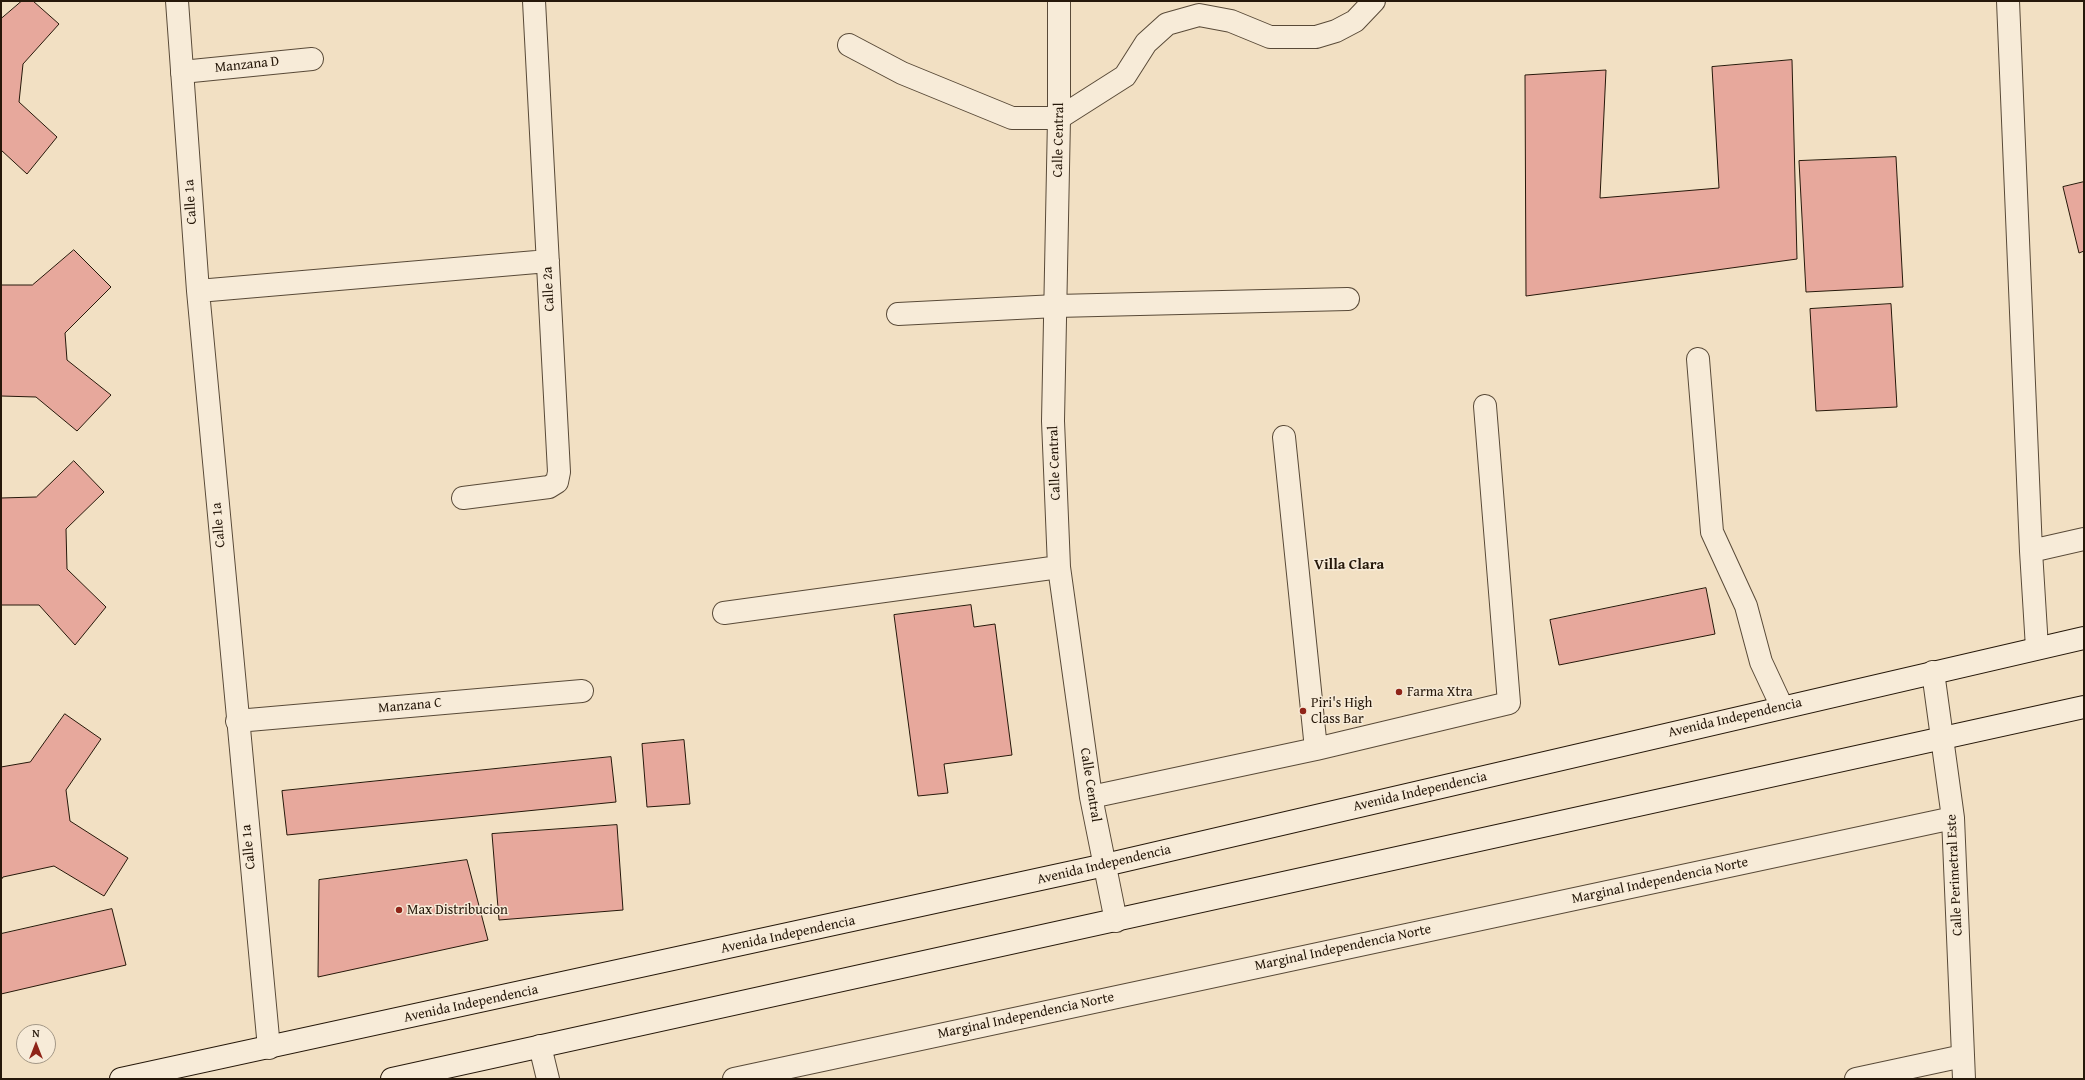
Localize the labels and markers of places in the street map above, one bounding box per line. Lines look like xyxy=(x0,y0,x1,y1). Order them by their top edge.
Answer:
place label: Farma Xtra xyxy=(1407,684,1473,700)
marker: Farma Xtra xyxy=(1394,687,1404,697)
place label: Piri's High Class Bar xyxy=(1311,695,1372,728)
marker: Piri's High Class Bar xyxy=(1298,706,1308,716)
place label: Max Distribucion xyxy=(407,902,508,918)
marker: Max Distribucion xyxy=(394,905,404,915)

